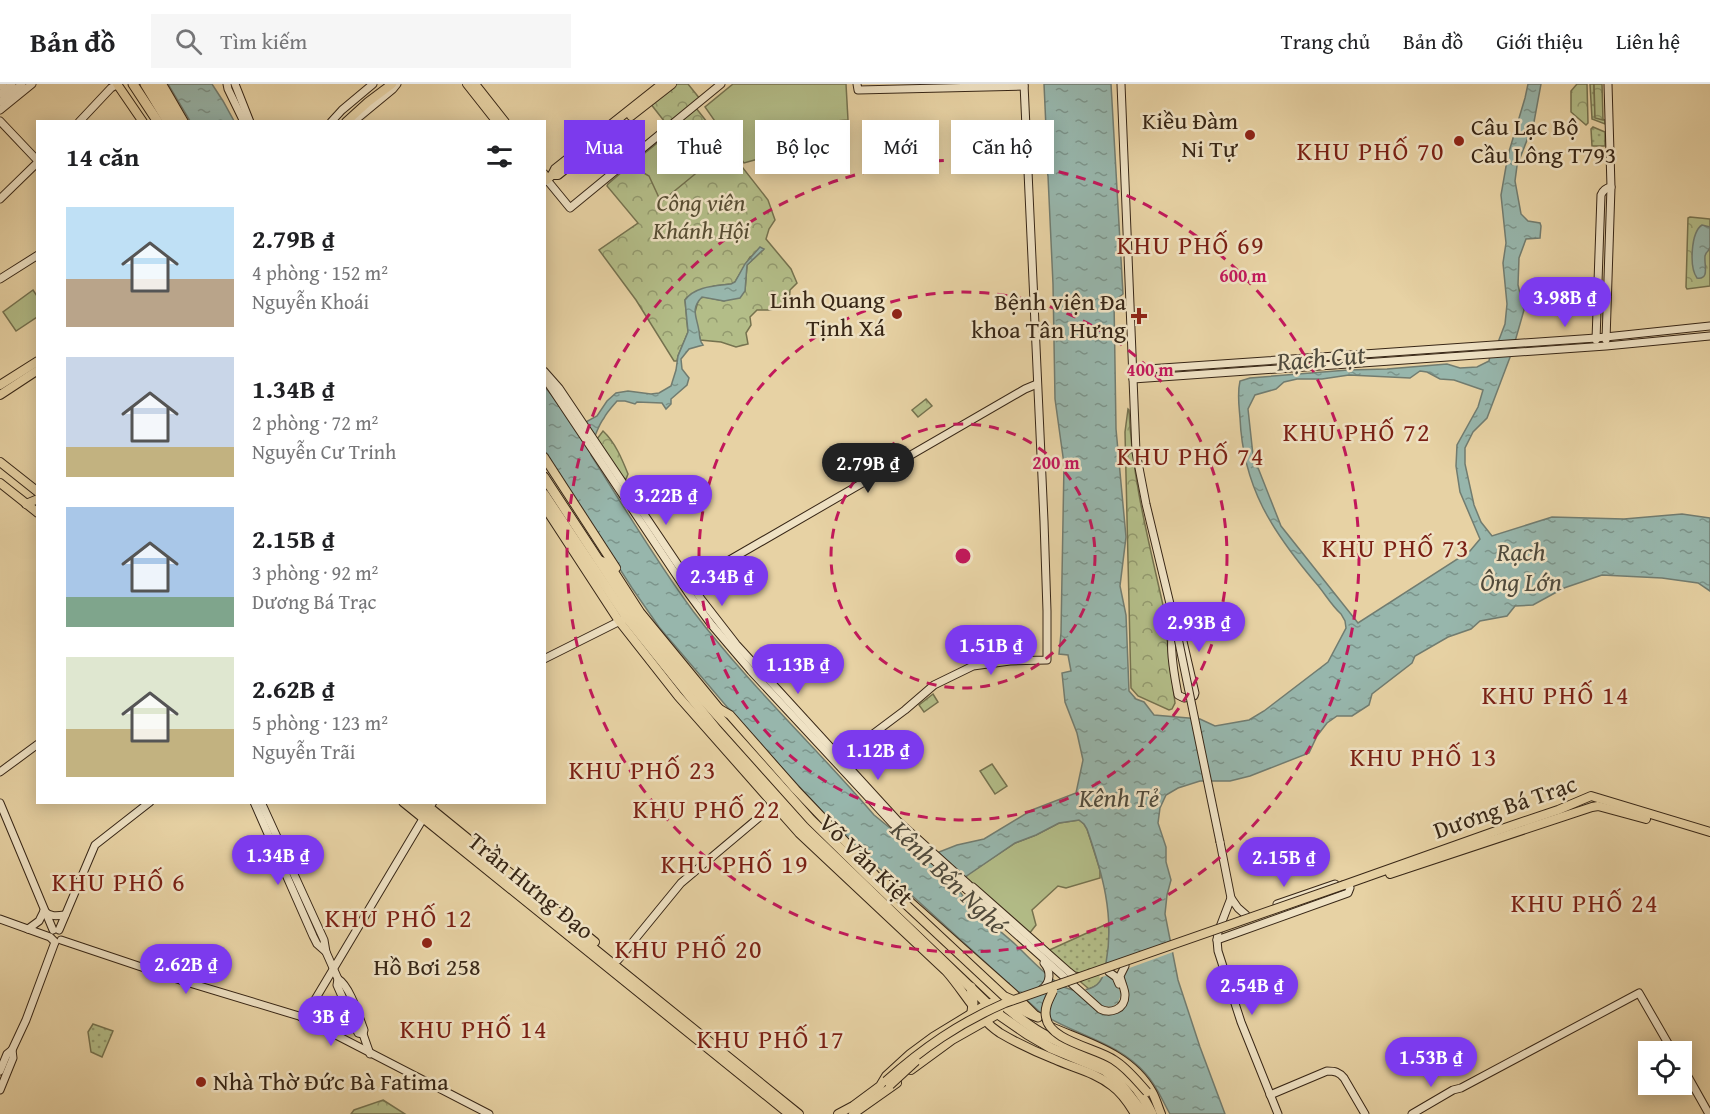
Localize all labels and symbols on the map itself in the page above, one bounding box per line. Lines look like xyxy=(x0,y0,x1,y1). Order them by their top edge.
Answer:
place label: Kiều Đàm Ni Tự xyxy=(1142,103,1239,166)
place label: Câu Lạc Bộ Cầu Lông T793 xyxy=(1471,109,1616,172)
marker: Kiều Đàm Ni Tự xyxy=(1243,128,1257,142)
district label: KHU PHỐ 70 xyxy=(1297,131,1445,170)
marker: Câu Lạc Bộ Cầu Lông T793 xyxy=(1452,134,1466,148)
park label: Công viên Khánh Hội xyxy=(652,185,749,248)
district label: KHU PHỐ 69 xyxy=(1117,225,1265,264)
text: 600 m xyxy=(1219,262,1267,289)
pin: 3.98B ₫ xyxy=(1510,277,1620,328)
place label: Linh Quang Tịnh Xá xyxy=(770,282,886,345)
place label: Bệnh viện Đa khoa Tân Hưng xyxy=(971,284,1127,347)
marker: Linh Quang Tịnh Xá xyxy=(890,307,904,321)
marker: Bệnh viện Đa khoa Tân Hưng xyxy=(1130,307,1148,325)
water label: Rạch Cụt xyxy=(1274,334,1368,381)
text: 400 m xyxy=(1126,356,1174,383)
district label: KHU PHỐ 72 xyxy=(1283,412,1431,451)
district label: KHU PHỐ 74 xyxy=(1117,436,1265,475)
pin: 2.79B ₫ xyxy=(813,443,923,494)
text: 200 m xyxy=(1032,449,1080,476)
pin: 3.22B ₫ xyxy=(611,475,721,526)
district label: KHU PHỐ 73 xyxy=(1322,528,1470,567)
water label: Rạch Ông Lớn xyxy=(1480,532,1562,601)
centre of rings xyxy=(953,546,973,566)
pin: 2.34B ₫ xyxy=(667,556,777,607)
pin: 2.93B ₫ xyxy=(1144,602,1254,653)
pin: 1.51B ₫ xyxy=(936,625,1046,676)
pin: 1.13B ₫ xyxy=(743,644,853,695)
district label: KHU PHỐ 14 xyxy=(1482,675,1630,714)
pin: 1.12B ₫ xyxy=(823,730,933,781)
district label: KHU PHỐ 13 xyxy=(1350,737,1498,776)
district label: KHU PHỐ 23 xyxy=(569,750,717,789)
street label: Dương Bá Trạc xyxy=(1429,766,1581,847)
water label: Kênh Tẻ xyxy=(1078,778,1159,817)
district label: KHU PHỐ 22 xyxy=(633,789,781,828)
street label: Võ Văn Kiệt xyxy=(811,805,922,914)
water label: Kênh Bến Nghé xyxy=(881,810,1018,944)
street label: Trần Hưng Đạo xyxy=(461,824,602,948)
pin: 1.34B ₫ xyxy=(223,835,333,886)
pin: 2.15B ₫ xyxy=(1229,837,1339,888)
district label: KHU PHỐ 19 xyxy=(661,844,809,883)
district label: KHU PHỐ 6 xyxy=(52,862,186,901)
district label: KHU PHỐ 24 xyxy=(1511,883,1659,922)
district label: KHU PHỐ 12 xyxy=(325,898,473,937)
district label: KHU PHỐ 20 xyxy=(615,929,763,968)
marker: Hồ Bơi 258 xyxy=(420,936,434,950)
pin: 2.62B ₫ xyxy=(131,944,241,995)
place label: Hồ Bơi 258 xyxy=(373,949,481,984)
pin: 2.54B ₫ xyxy=(1197,965,1307,1016)
pin: 3B ₫ xyxy=(295,996,367,1047)
district label: KHU PHỐ 14 xyxy=(400,1009,548,1048)
district label: KHU PHỐ 17 xyxy=(697,1019,845,1058)
pin: 1.53B ₫ xyxy=(1376,1037,1486,1088)
place label: Nhà Thờ Đức Bà Fatima xyxy=(213,1064,449,1099)
marker: Nhà Thờ Đức Bà Fatima xyxy=(194,1075,208,1089)

